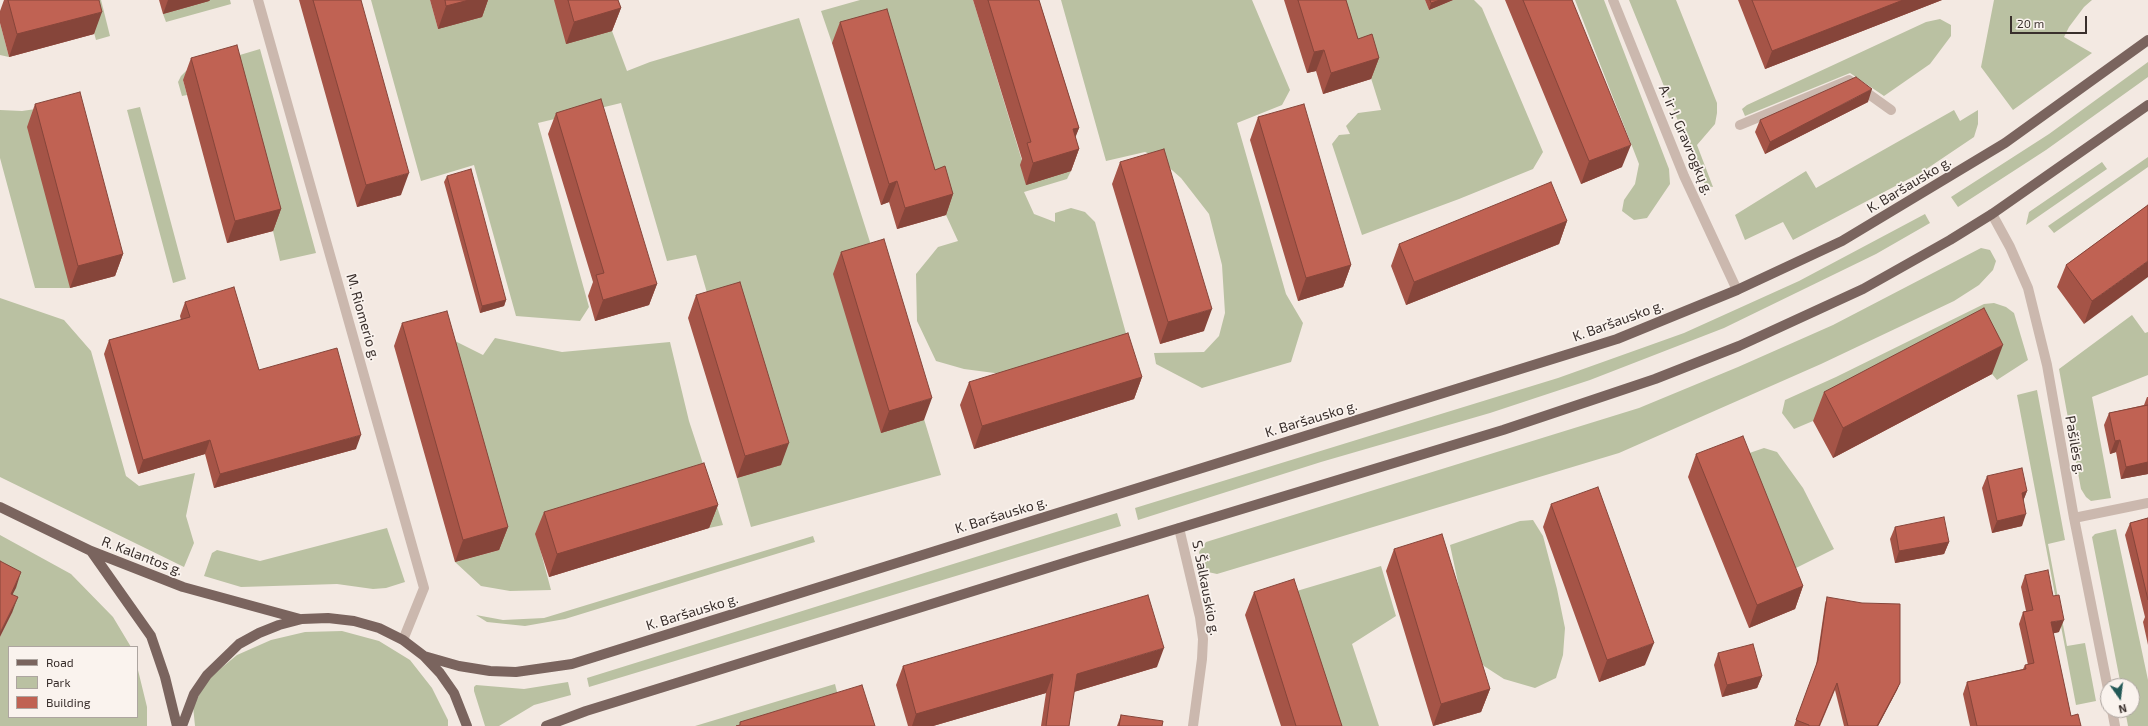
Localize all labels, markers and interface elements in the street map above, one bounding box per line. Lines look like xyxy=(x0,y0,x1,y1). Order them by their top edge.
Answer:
scale bar xyxy=(2012,8,2089,34)
text: 20 m xyxy=(2017,16,2044,30)
street label: A. ir J. Gravrogkų g. xyxy=(1655,82,1717,198)
street label: K. Baršausko g. xyxy=(1864,153,1954,217)
street label: M. Riomerio g. xyxy=(343,272,383,362)
street label: K. Baršausko g. xyxy=(1570,297,1666,345)
street label: K. Baršausko g. xyxy=(1263,397,1359,441)
street label: Pašilės g. xyxy=(2062,414,2088,476)
street label: K. Baršausko g. xyxy=(953,493,1049,537)
street label: R. Kalantos g. xyxy=(99,533,185,579)
street label: S. Šalkauskio g. xyxy=(1189,539,1223,637)
street label: K. Baršausko g. xyxy=(644,590,740,634)
legend xyxy=(8,646,138,718)
text: Road xyxy=(46,655,74,669)
text: Park xyxy=(46,675,71,689)
north arrow xyxy=(2100,678,2140,718)
text: Building xyxy=(46,695,90,709)
text: N xyxy=(2117,702,2128,716)

